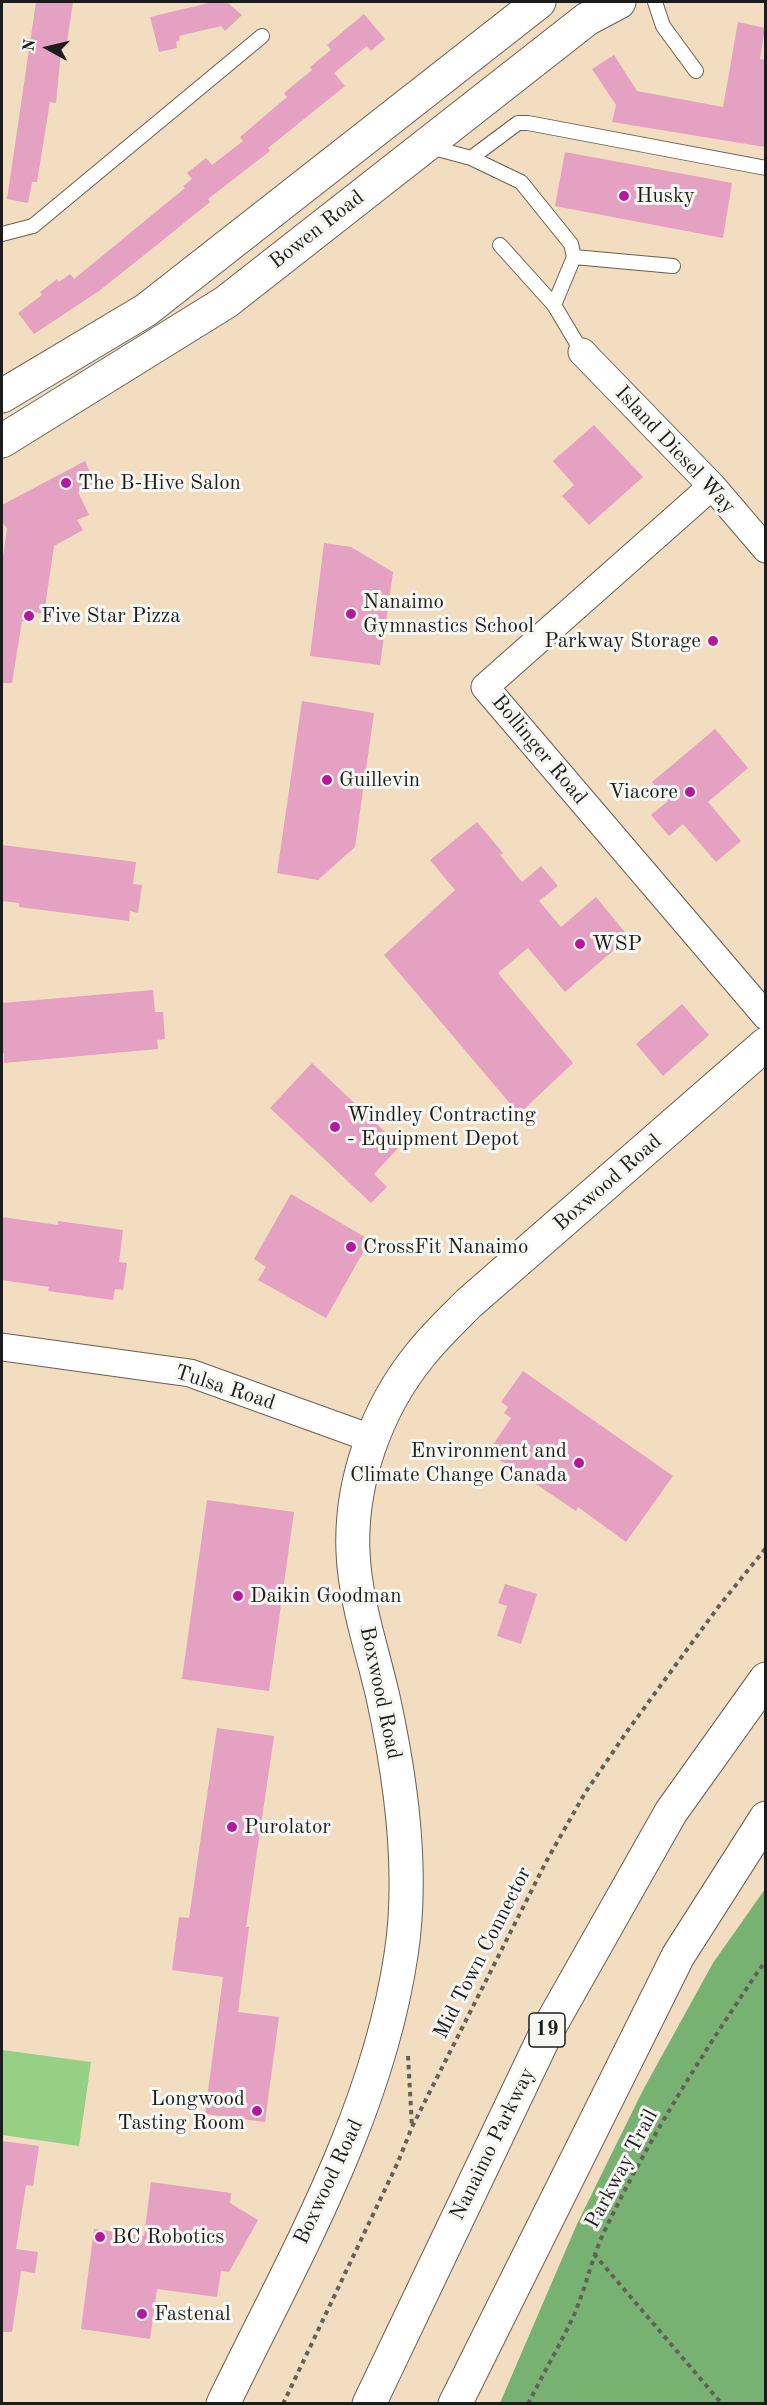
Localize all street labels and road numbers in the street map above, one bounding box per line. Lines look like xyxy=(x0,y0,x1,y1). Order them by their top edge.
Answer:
street label: Bowen Road xyxy=(265,185,369,275)
street label: Island Diesel Way xyxy=(609,381,741,519)
street label: Bollinger Road xyxy=(486,690,592,810)
street label: Boxwood Road xyxy=(549,1129,667,1237)
street label: Tulsa Road xyxy=(172,1360,278,1416)
street label: Boxwood Road xyxy=(354,1624,406,1762)
street label: Mid Town Connector xyxy=(429,1863,537,2043)
road number: 19 xyxy=(529,2013,565,2047)
street label: Nanaimo Parkway xyxy=(445,2063,541,2225)
street label: Parkway Trail xyxy=(580,2105,664,2233)
street label: Boxwood Road xyxy=(289,2115,369,2249)

